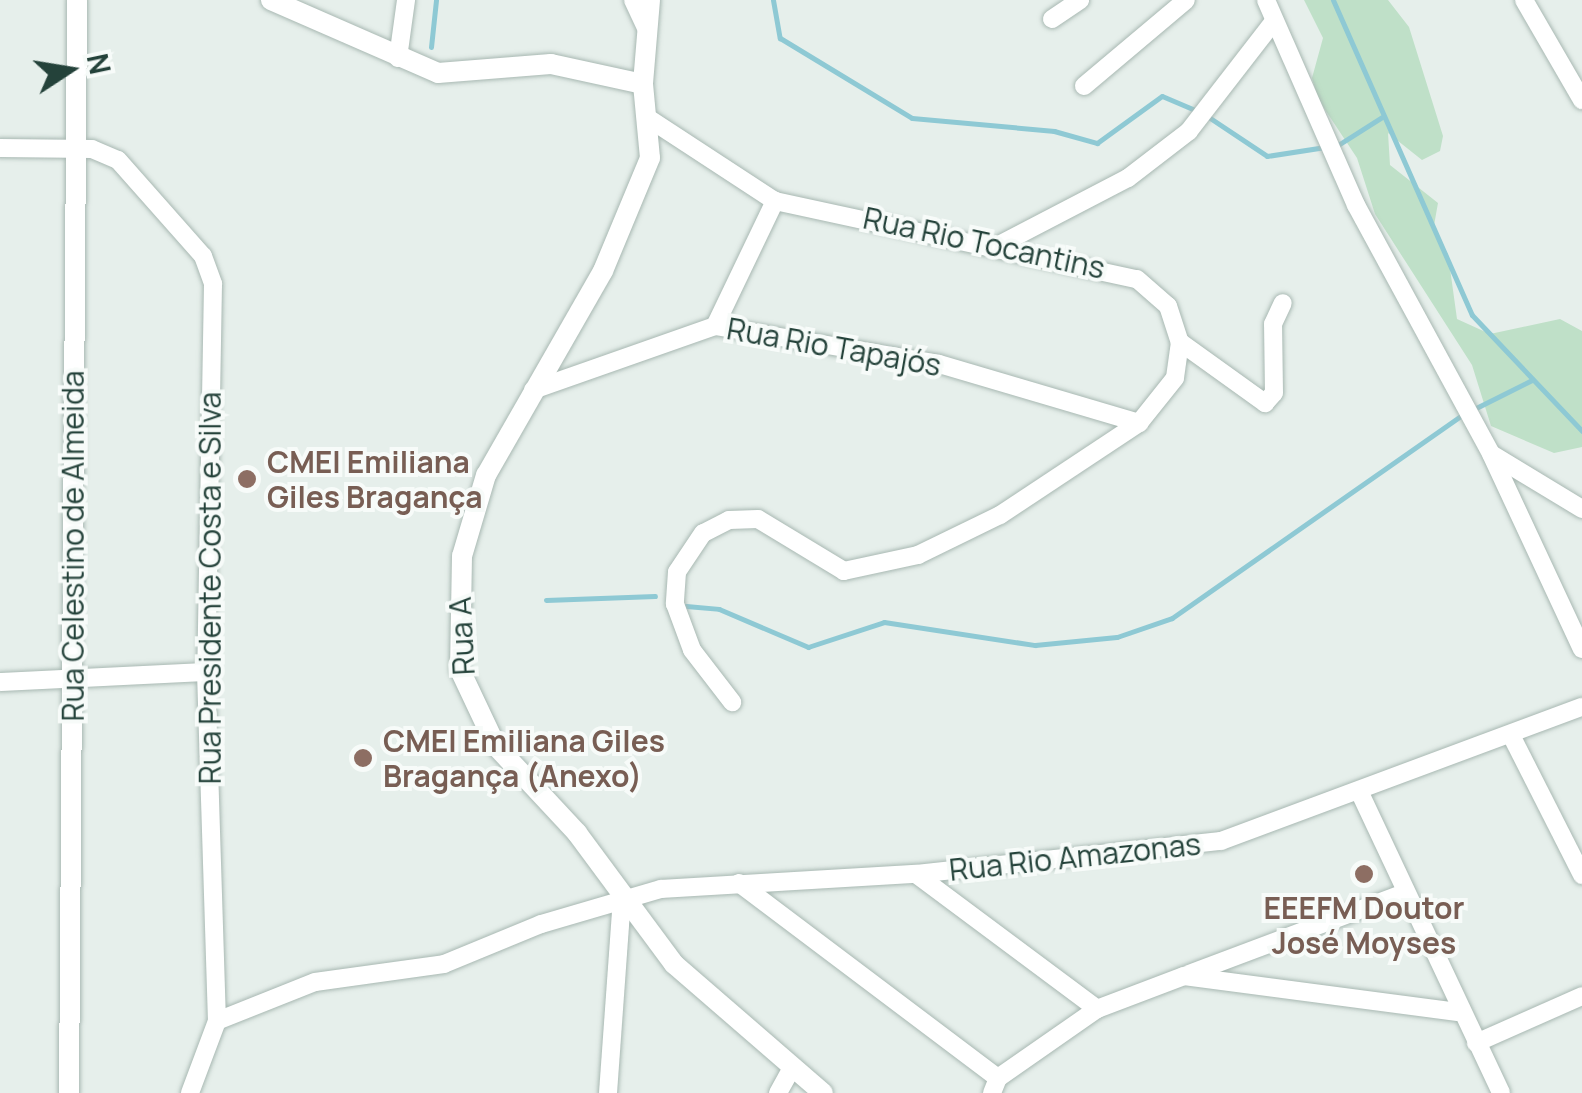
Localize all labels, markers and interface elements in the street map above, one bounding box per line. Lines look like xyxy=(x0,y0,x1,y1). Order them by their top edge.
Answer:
north arrow xyxy=(20,20,120,120)
text: N xyxy=(79,50,120,78)
street label: Rua Rio Tocantins xyxy=(860,200,1108,286)
street label: Rua Rio Tapajós xyxy=(724,310,944,384)
street label: Rua Celestino de Almeida xyxy=(55,371,91,721)
street label: Rua Presidente Costa e Silva xyxy=(192,392,228,784)
place label: CMEI Emiliana Giles Bragança xyxy=(267,444,482,514)
marker: CMEI Emiliana Giles Bragança xyxy=(236,468,258,490)
street label: Rua A xyxy=(442,596,482,676)
place label: CMEI Emiliana Giles Bragança (Anexo) xyxy=(383,723,665,794)
marker: CMEI Emiliana Giles Bragança (Anexo) xyxy=(352,747,374,769)
street label: Rua Rio Amazonas xyxy=(947,826,1203,888)
marker: EEEFM Doutor José Moyses xyxy=(1353,863,1375,885)
place label: EEEFM Doutor José Moyses xyxy=(1264,890,1464,960)

